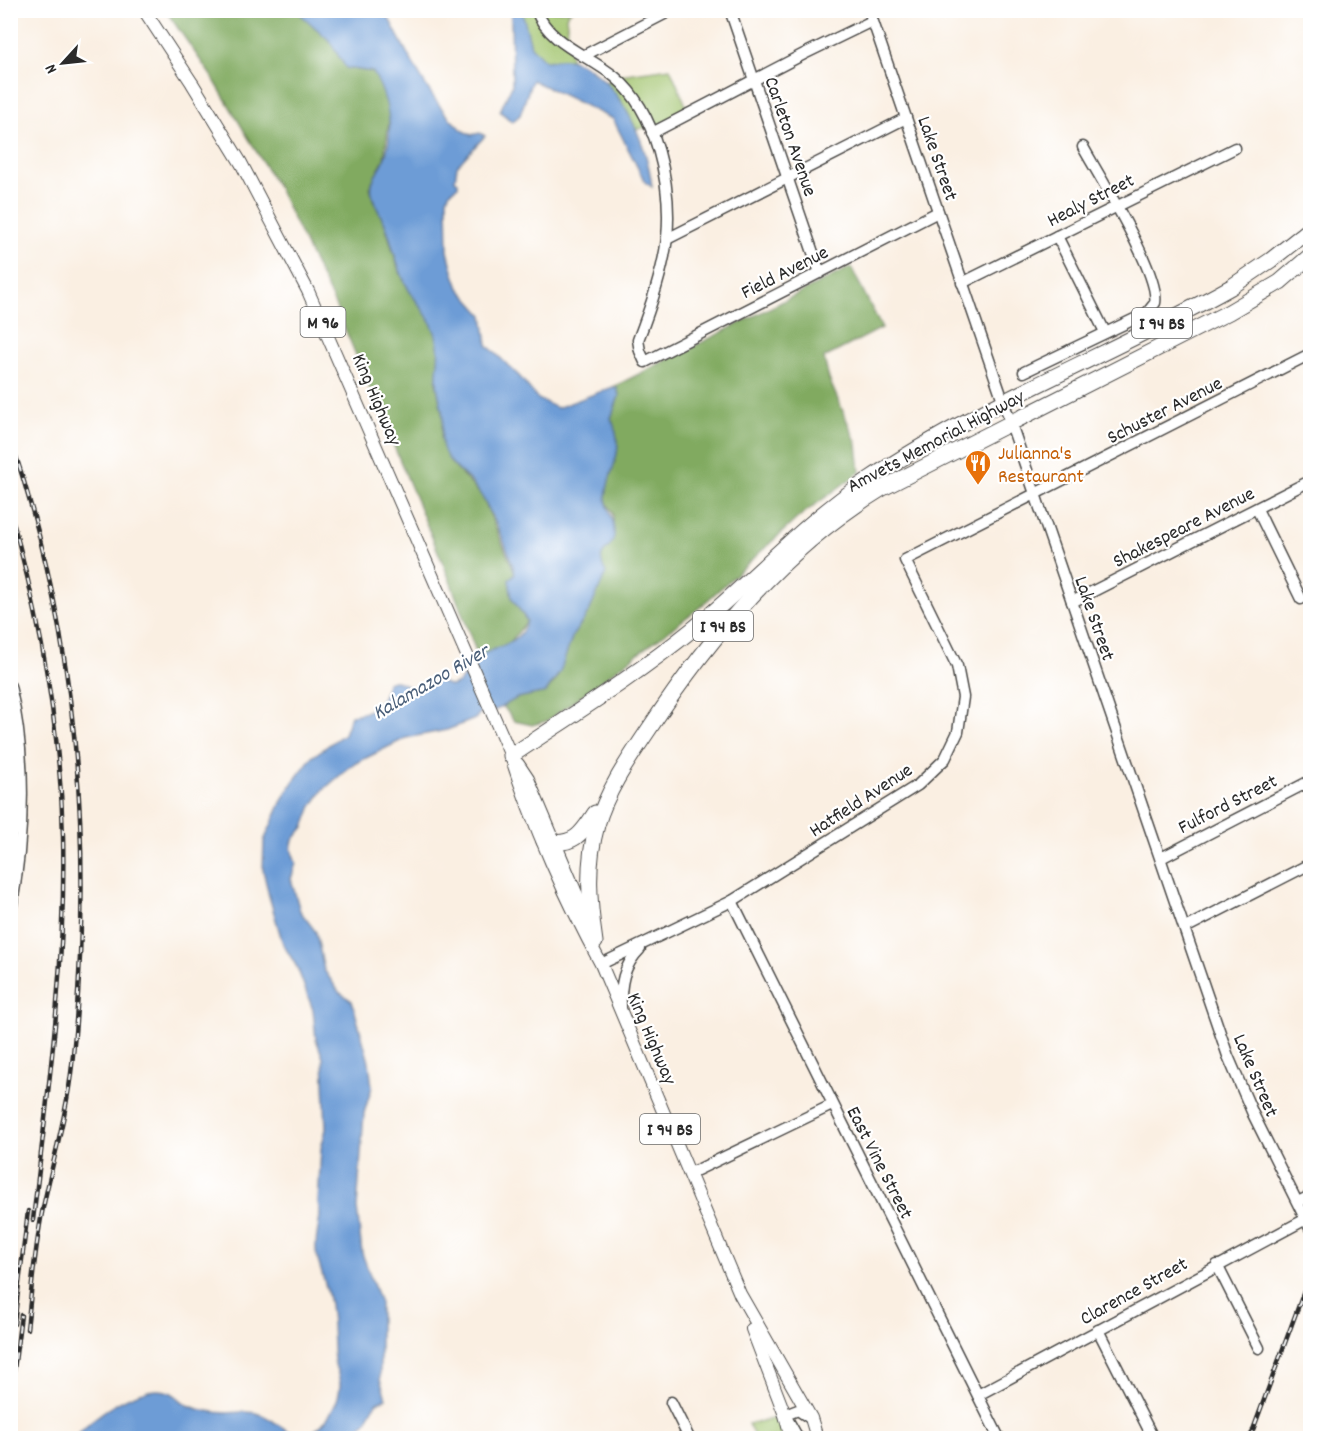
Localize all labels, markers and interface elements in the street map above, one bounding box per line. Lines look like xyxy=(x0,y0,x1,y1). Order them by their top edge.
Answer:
north arrow xyxy=(33,33,93,93)
text: N xyxy=(40,60,64,77)
street label: Carleton Avenue xyxy=(756,73,823,201)
street label: Lake Street xyxy=(909,113,964,205)
street label: Healy Street xyxy=(1043,168,1140,236)
street label: Field Avenue xyxy=(737,240,834,308)
road number: M 96 xyxy=(300,307,346,337)
road number: I 94 BS xyxy=(1132,308,1192,338)
street label: King Highway xyxy=(343,350,408,451)
street label: Schuster Avenue xyxy=(1103,371,1228,453)
street label: Amvets Memorial Highway xyxy=(843,384,1031,501)
place label: Julianna's Restaurant xyxy=(998,441,1084,492)
restaurant icon: Julianna's Restaurant xyxy=(963,448,993,486)
street label: Shakespeare Avenue xyxy=(1109,481,1260,576)
street label: Lake Street xyxy=(1066,573,1121,665)
road number: I 94 BS xyxy=(693,611,753,641)
water label: Kalamazoo River xyxy=(368,637,497,729)
street label: Hatfield Avenue xyxy=(804,757,919,846)
street label: Fulford Street xyxy=(1174,769,1283,843)
street label: King Highway xyxy=(618,989,683,1090)
street label: Lake Street xyxy=(1224,1030,1284,1122)
street label: East Vine Street xyxy=(838,1102,919,1225)
road number: I 94 BS xyxy=(640,1114,700,1144)
street label: Clarence Street xyxy=(1075,1251,1194,1334)

